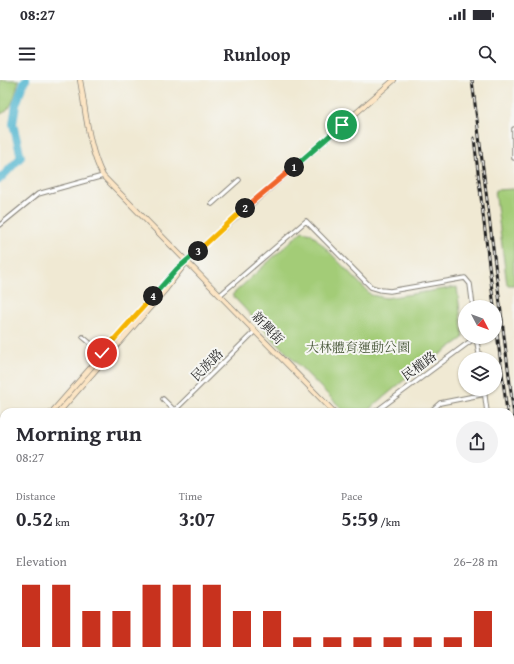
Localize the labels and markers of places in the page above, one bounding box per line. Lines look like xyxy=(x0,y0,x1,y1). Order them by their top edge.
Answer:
pin xyxy=(325,108,359,142)
pin: 1 xyxy=(284,157,304,177)
pin: 2 xyxy=(235,198,255,218)
pin: 3 xyxy=(188,241,208,261)
pin: 4 xyxy=(143,286,163,306)
pin xyxy=(85,336,119,370)

